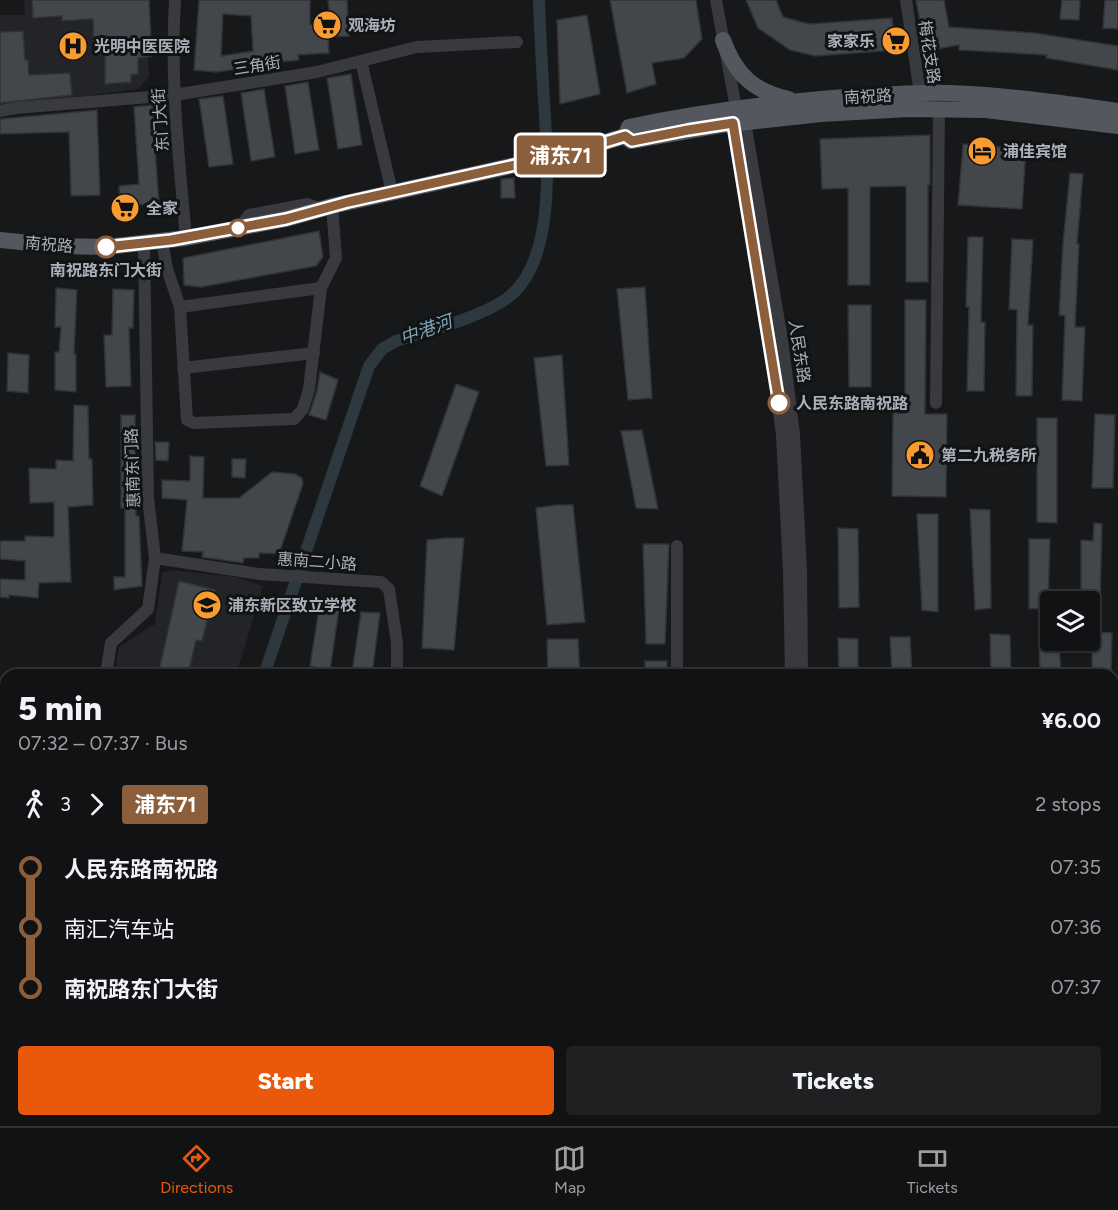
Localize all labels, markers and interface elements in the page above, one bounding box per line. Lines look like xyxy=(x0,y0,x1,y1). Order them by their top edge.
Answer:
supermarket icon: 观海坊 xyxy=(311,9,343,41)
place label: 观海坊 xyxy=(348,16,396,35)
street label: 梅花支路 xyxy=(915,19,944,85)
supermarket icon: 家家乐 xyxy=(880,25,912,57)
hospital icon: 光明中医医院 xyxy=(57,30,89,62)
place label: 家家乐 xyxy=(827,32,875,51)
place label: 光明中医医院 xyxy=(94,37,190,56)
street label: 三角街 xyxy=(232,52,282,79)
street label: 南祝路 xyxy=(844,86,892,107)
street label: 东门大街 xyxy=(149,87,172,153)
hotel icon: 浦佳宾馆 xyxy=(966,135,998,167)
line badge: 浦东71 xyxy=(518,136,602,174)
place label: 浦佳宾馆 xyxy=(1003,142,1067,161)
text: 浦东71 xyxy=(529,143,591,168)
supermarket icon: 全家 xyxy=(109,192,141,224)
place label: 全家 xyxy=(146,199,178,218)
unlabelled marker xyxy=(229,219,247,237)
street label: 南祝路 xyxy=(24,233,74,256)
marker: 南祝路东门大街 xyxy=(95,236,117,258)
place label: 南祝路东门大街 xyxy=(50,261,162,280)
water label: 中港河 xyxy=(397,309,458,350)
street label: 人民东路 xyxy=(785,318,814,384)
marker: 人民东路南祝路 xyxy=(768,392,790,414)
place label: 人民东路南祝路 xyxy=(796,394,908,413)
street label: 惠南东门路 xyxy=(122,428,143,508)
public building icon: 第二九税务所 xyxy=(904,439,936,471)
place label: 第二九税务所 xyxy=(941,446,1037,465)
street label: 惠南二小路 xyxy=(276,549,358,574)
school or university icon: 浦东新区致立学校 xyxy=(191,589,223,621)
map controls xyxy=(1040,591,1100,651)
button: layers xyxy=(1040,591,1100,651)
place label: 浦东新区致立学校 xyxy=(228,596,357,615)
text: 5 min xyxy=(18,689,102,728)
text: ¥6.00 xyxy=(1041,707,1101,734)
text: 07:32 – 07:37 · Bus xyxy=(18,731,187,755)
icon: walk xyxy=(18,788,51,821)
icon: forward xyxy=(80,788,113,821)
text: 3 xyxy=(60,792,71,816)
text: 浦东71 xyxy=(134,792,196,817)
text: 2 stops xyxy=(1035,792,1101,816)
text: 07:35 xyxy=(1050,855,1101,879)
text: 人民东路南祝路 xyxy=(64,856,218,883)
text: 07:36 xyxy=(1050,915,1101,939)
text: 南汇汽车站 xyxy=(64,916,174,943)
text: 07:37 xyxy=(1051,975,1101,999)
text: 南祝路东门大街 xyxy=(64,976,218,1003)
button: Start xyxy=(18,1046,554,1115)
button: Tickets xyxy=(566,1046,1101,1115)
tab: Directions xyxy=(160,1142,233,1197)
tab: Map xyxy=(553,1142,586,1197)
tab: Tickets xyxy=(907,1142,958,1197)

